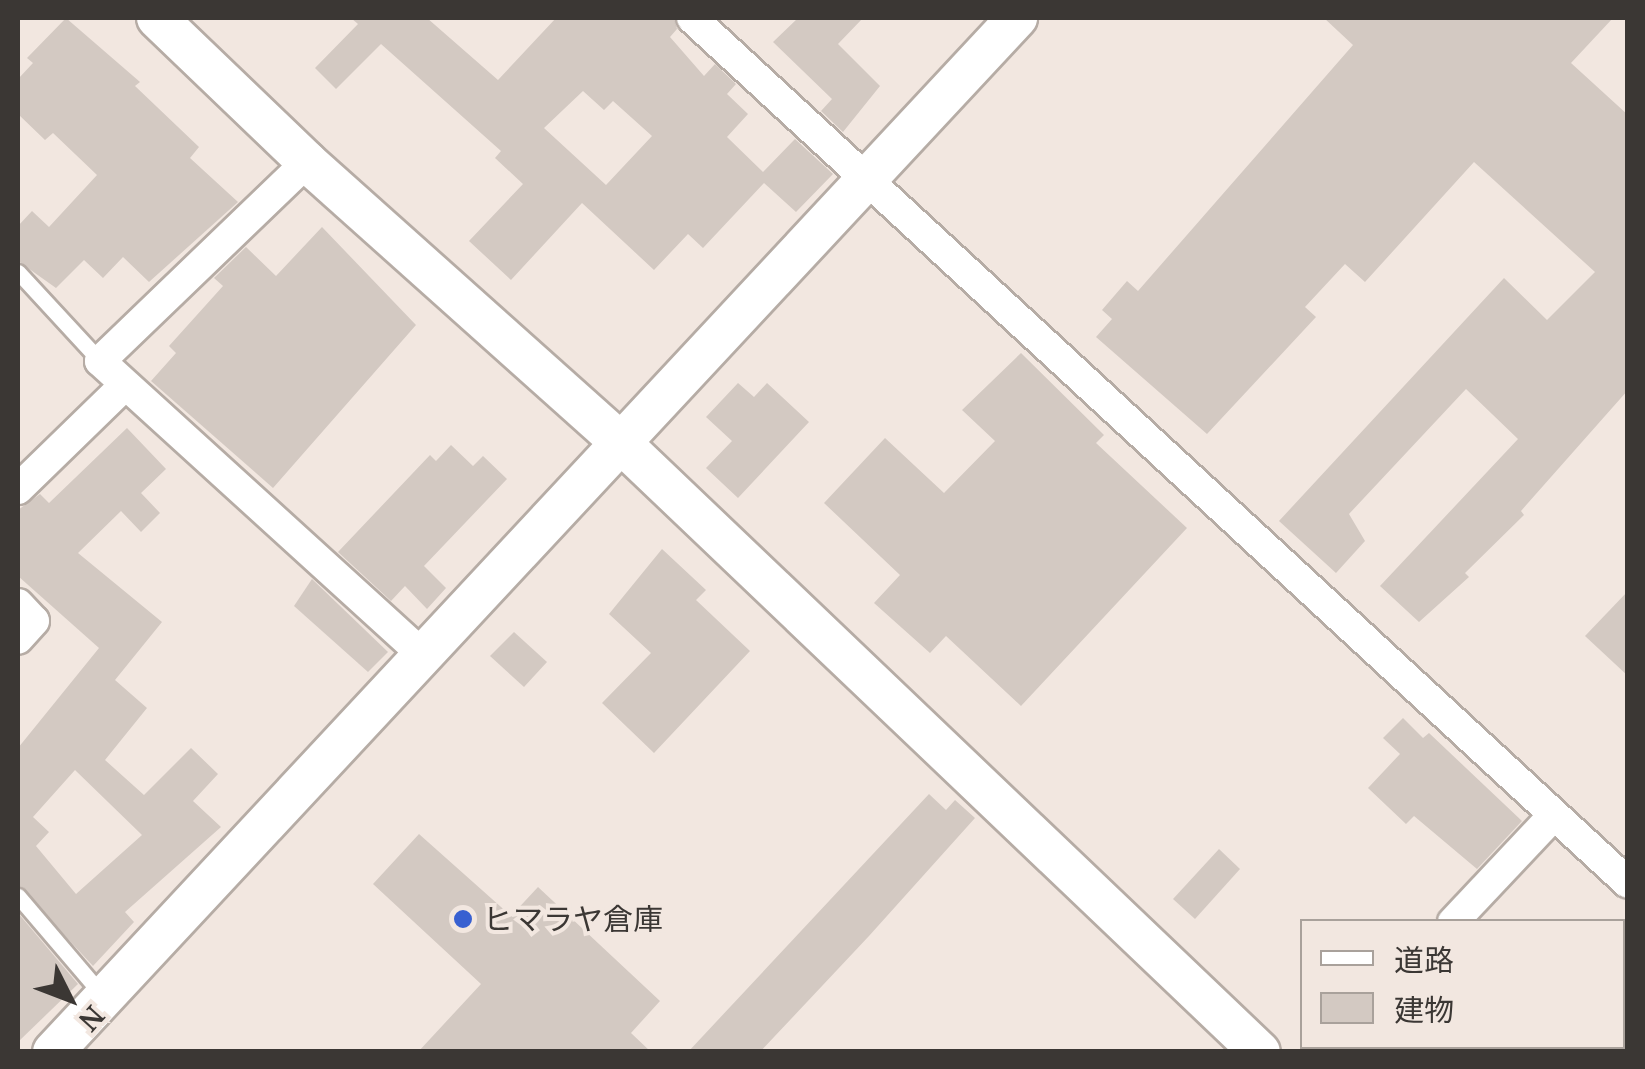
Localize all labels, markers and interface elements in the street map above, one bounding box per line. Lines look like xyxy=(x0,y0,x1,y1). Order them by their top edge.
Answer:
place label: ヒマラヤ倉庫 xyxy=(483,901,663,937)
marker: ヒマラヤ倉庫 xyxy=(452,908,474,930)
legend xyxy=(1300,919,1625,1049)
text: 道路 xyxy=(1394,939,1454,980)
north arrow xyxy=(20,949,120,1049)
text: 建物 xyxy=(1394,989,1454,1030)
text: N xyxy=(71,998,114,1040)

